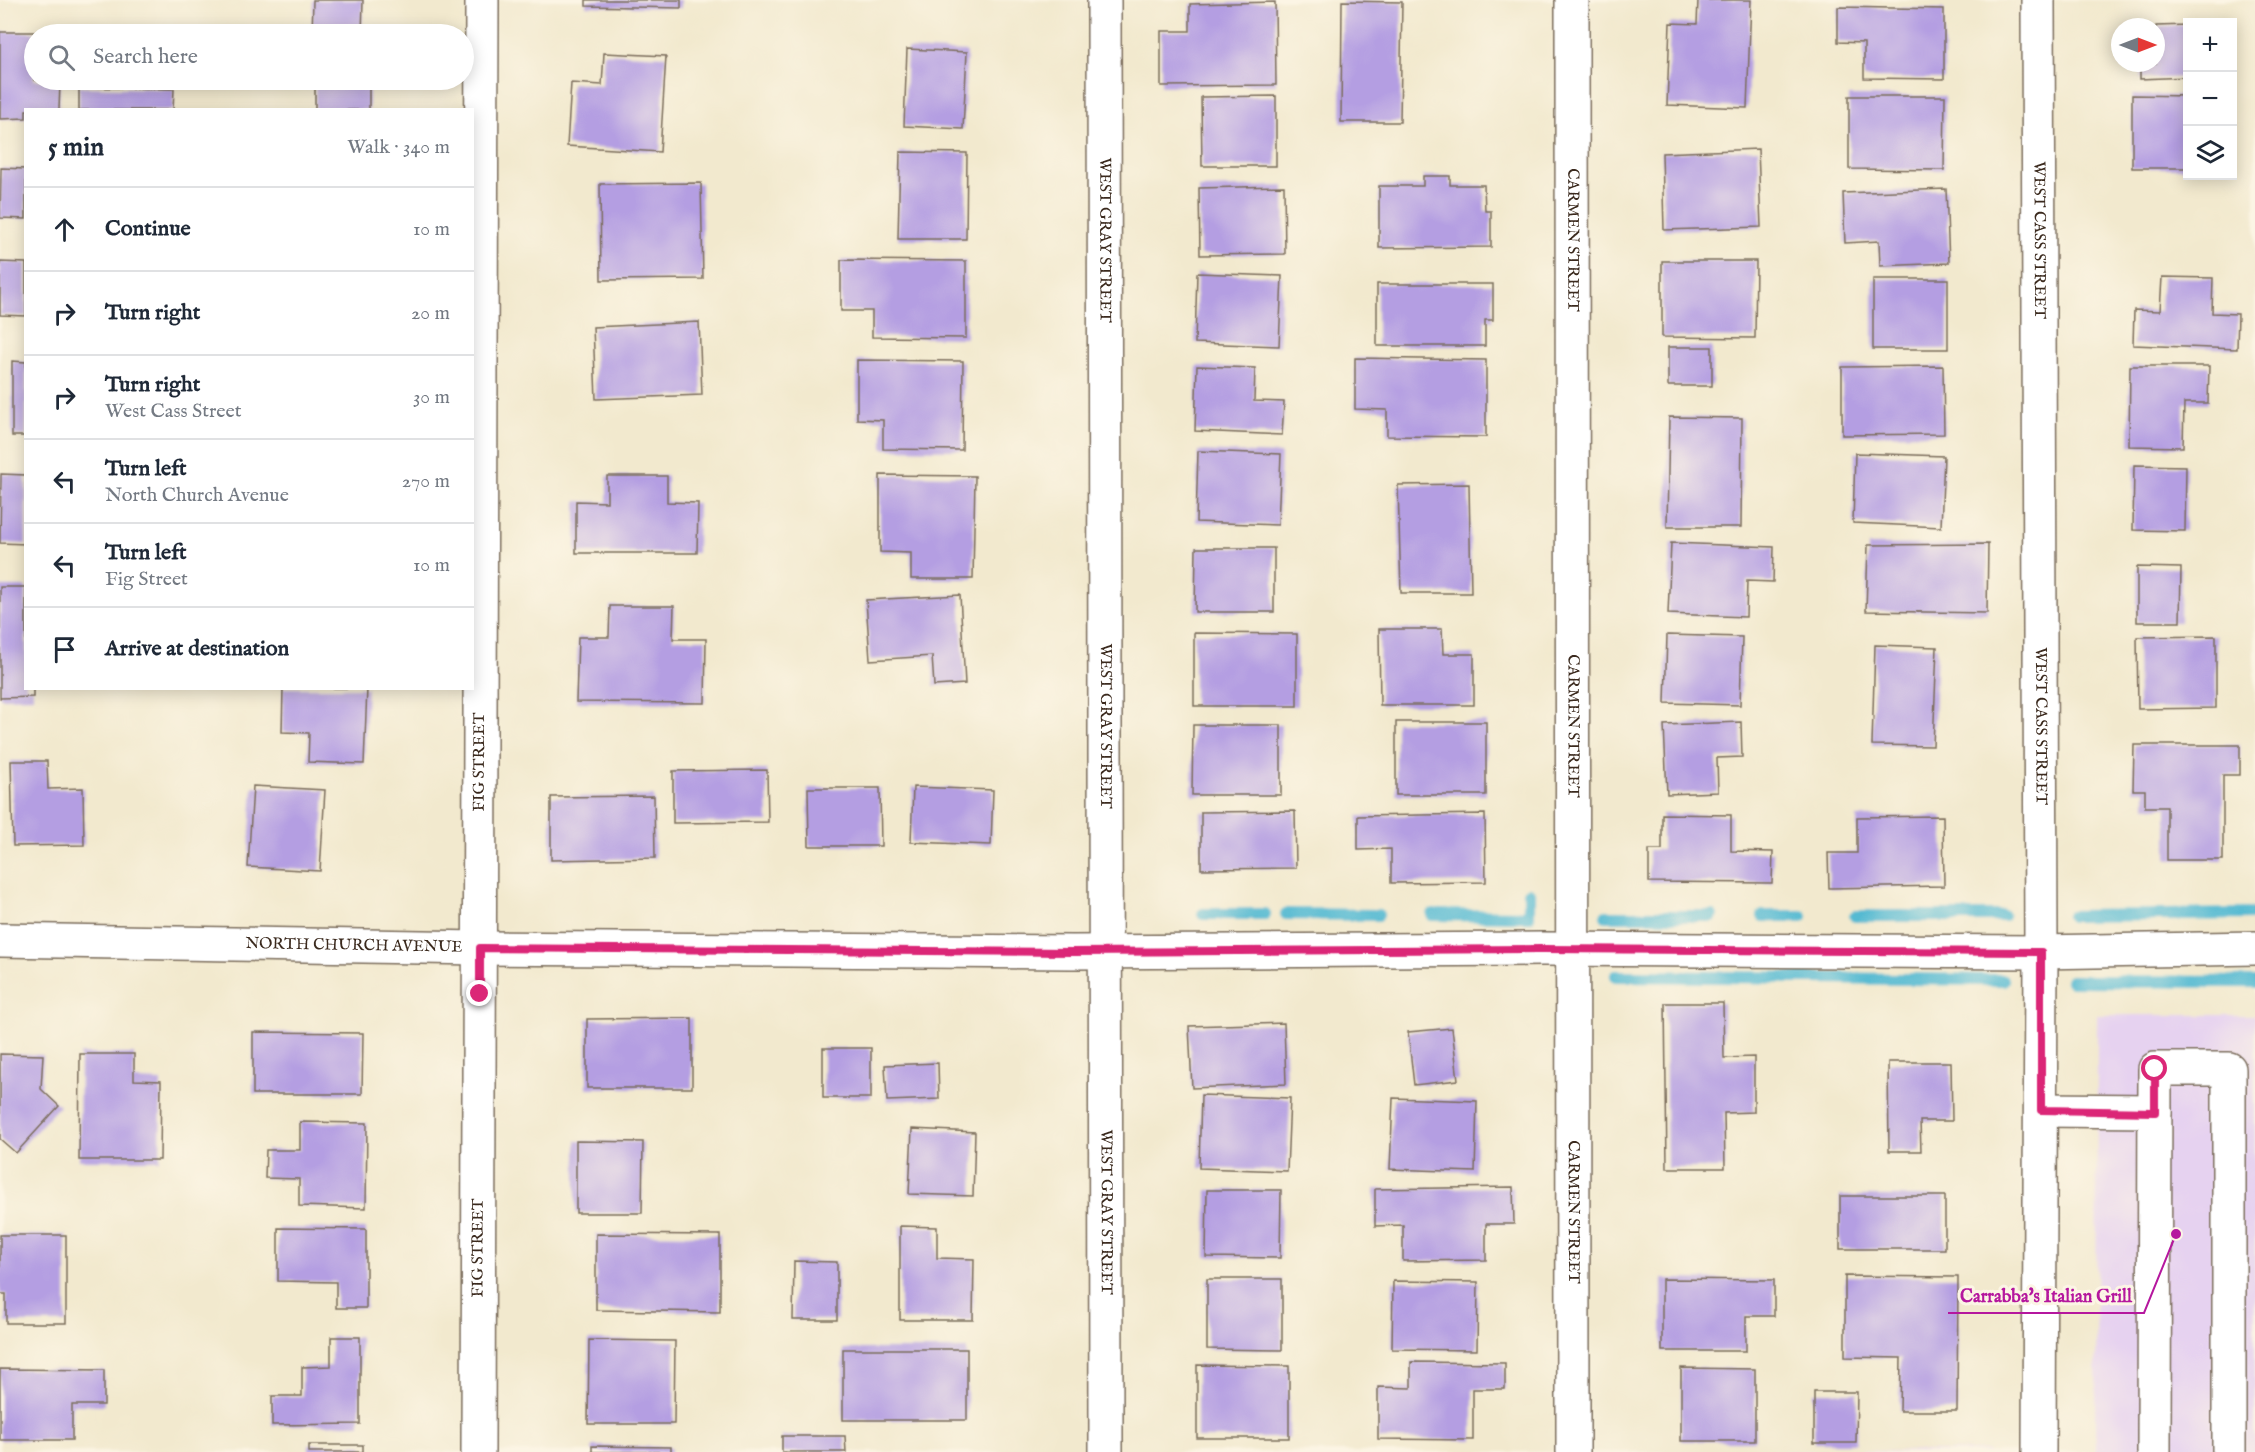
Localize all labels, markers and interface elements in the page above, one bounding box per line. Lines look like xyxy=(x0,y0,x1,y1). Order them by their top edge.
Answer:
north arrow xyxy=(2111,18,2165,72)
map controls xyxy=(2183,18,2237,180)
button: + xyxy=(2183,18,2237,72)
search box xyxy=(24,24,474,90)
icon: search xyxy=(45,41,78,74)
text: Search here xyxy=(93,43,198,71)
button: − xyxy=(2183,72,2237,126)
button: layers xyxy=(2183,126,2237,180)
text: 5 min xyxy=(48,131,104,164)
text: Walk · 340 m xyxy=(347,135,450,160)
street label: WEST GRAY STREET xyxy=(1094,157,1114,323)
street label: WEST CASS STREET xyxy=(2029,161,2049,319)
street label: CARMEN STREET xyxy=(1562,168,1582,312)
icon: ahead xyxy=(48,213,81,246)
text: Continue xyxy=(105,215,191,243)
text: 10 m xyxy=(413,217,450,242)
icon: right xyxy=(48,297,81,330)
text: Turn right xyxy=(105,299,200,327)
text: 20 m xyxy=(411,301,450,326)
text: Turn right xyxy=(105,371,200,399)
icon: right xyxy=(48,381,81,414)
text: 30 m xyxy=(413,385,450,410)
text: West Cass Street xyxy=(105,399,242,424)
text: Turn left xyxy=(105,455,187,483)
icon: left xyxy=(48,465,81,498)
text: 270 m xyxy=(402,469,450,494)
text: North Church Avenue xyxy=(105,483,289,508)
text: Turn left xyxy=(105,539,187,567)
icon: left xyxy=(48,549,81,582)
text: 10 m xyxy=(413,553,450,578)
text: Fig Street xyxy=(105,567,188,592)
icon: arrive xyxy=(48,633,81,666)
text: Arrive at destination xyxy=(105,635,289,663)
street label: WEST GRAY STREET xyxy=(1095,643,1115,809)
street label: WEST CASS STREET xyxy=(2030,647,2051,805)
street label: CARMEN STREET xyxy=(1562,654,1583,798)
street label: FIG STREET xyxy=(470,712,490,811)
street label: NORTH CHURCH AVENUE xyxy=(245,934,463,958)
route end xyxy=(466,980,492,1006)
route start xyxy=(2141,1055,2167,1081)
street label: WEST GRAY STREET xyxy=(1096,1129,1116,1295)
street label: CARMEN STREET xyxy=(1563,1140,1583,1284)
street label: FIG STREET xyxy=(468,1198,489,1297)
callout: Carrabba's Italian Grill xyxy=(1948,1277,2144,1313)
text: Carrabba's Italian Grill xyxy=(1960,1286,2133,1309)

